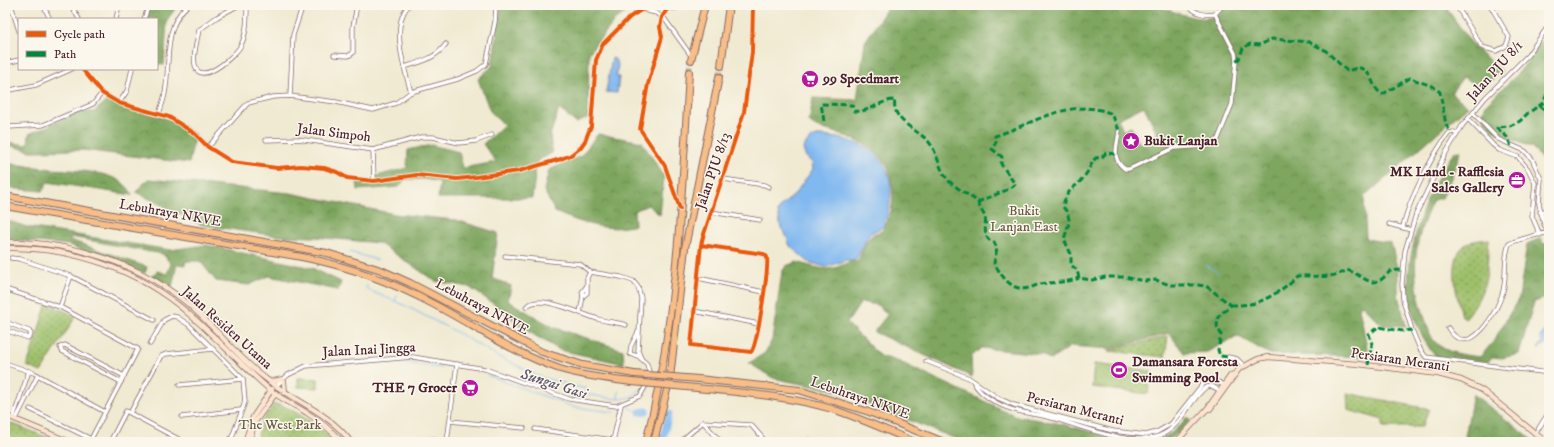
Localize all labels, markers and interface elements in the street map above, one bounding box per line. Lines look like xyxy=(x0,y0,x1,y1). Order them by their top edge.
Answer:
legend xyxy=(18,18,158,70)
text: Cycle path xyxy=(54,27,106,42)
street label: Jalan PJU 8/1 xyxy=(1462,37,1527,106)
text: Path xyxy=(54,47,77,62)
supermarket icon: 99 Speedmart xyxy=(800,69,820,89)
place label: 99 Speedmart xyxy=(822,70,900,88)
street label: Jalan Simpoh xyxy=(294,119,373,147)
street label: Jalan PJU 8/13 xyxy=(691,130,735,214)
place icon: Bukit Lanjan xyxy=(1121,131,1141,151)
place label: Bukit Lanjan xyxy=(1144,132,1218,150)
place label: MK Land - Rafflesia Sales Gallery xyxy=(1390,163,1505,197)
office icon: MK Land - Rafflesia Sales Gallery xyxy=(1507,170,1527,190)
street label: Lebuhraya NKVE xyxy=(118,195,223,231)
park label: Bukit Lanjan East xyxy=(990,202,1059,236)
street label: Lebuhraya NKVE xyxy=(432,275,532,339)
street label: Jalan Residen Utama xyxy=(177,281,276,373)
street label: Jalan Inai Jingga xyxy=(320,339,416,362)
street label: Persiaran Meranti xyxy=(1349,344,1451,376)
place label: Damansara Foresta Swimming Pool xyxy=(1132,353,1239,387)
sports icon: Damansara Foresta Swimming Pool xyxy=(1109,360,1129,380)
water label: Sungai Gasi xyxy=(518,364,590,404)
street label: Lebuhraya NKVE xyxy=(808,373,912,423)
supermarket icon: THE 7 Grocer xyxy=(460,378,480,398)
place label: THE 7 Grocer xyxy=(372,379,458,397)
street label: Persiaran Meranti xyxy=(1025,388,1126,430)
park label: The West Park xyxy=(239,416,322,434)

